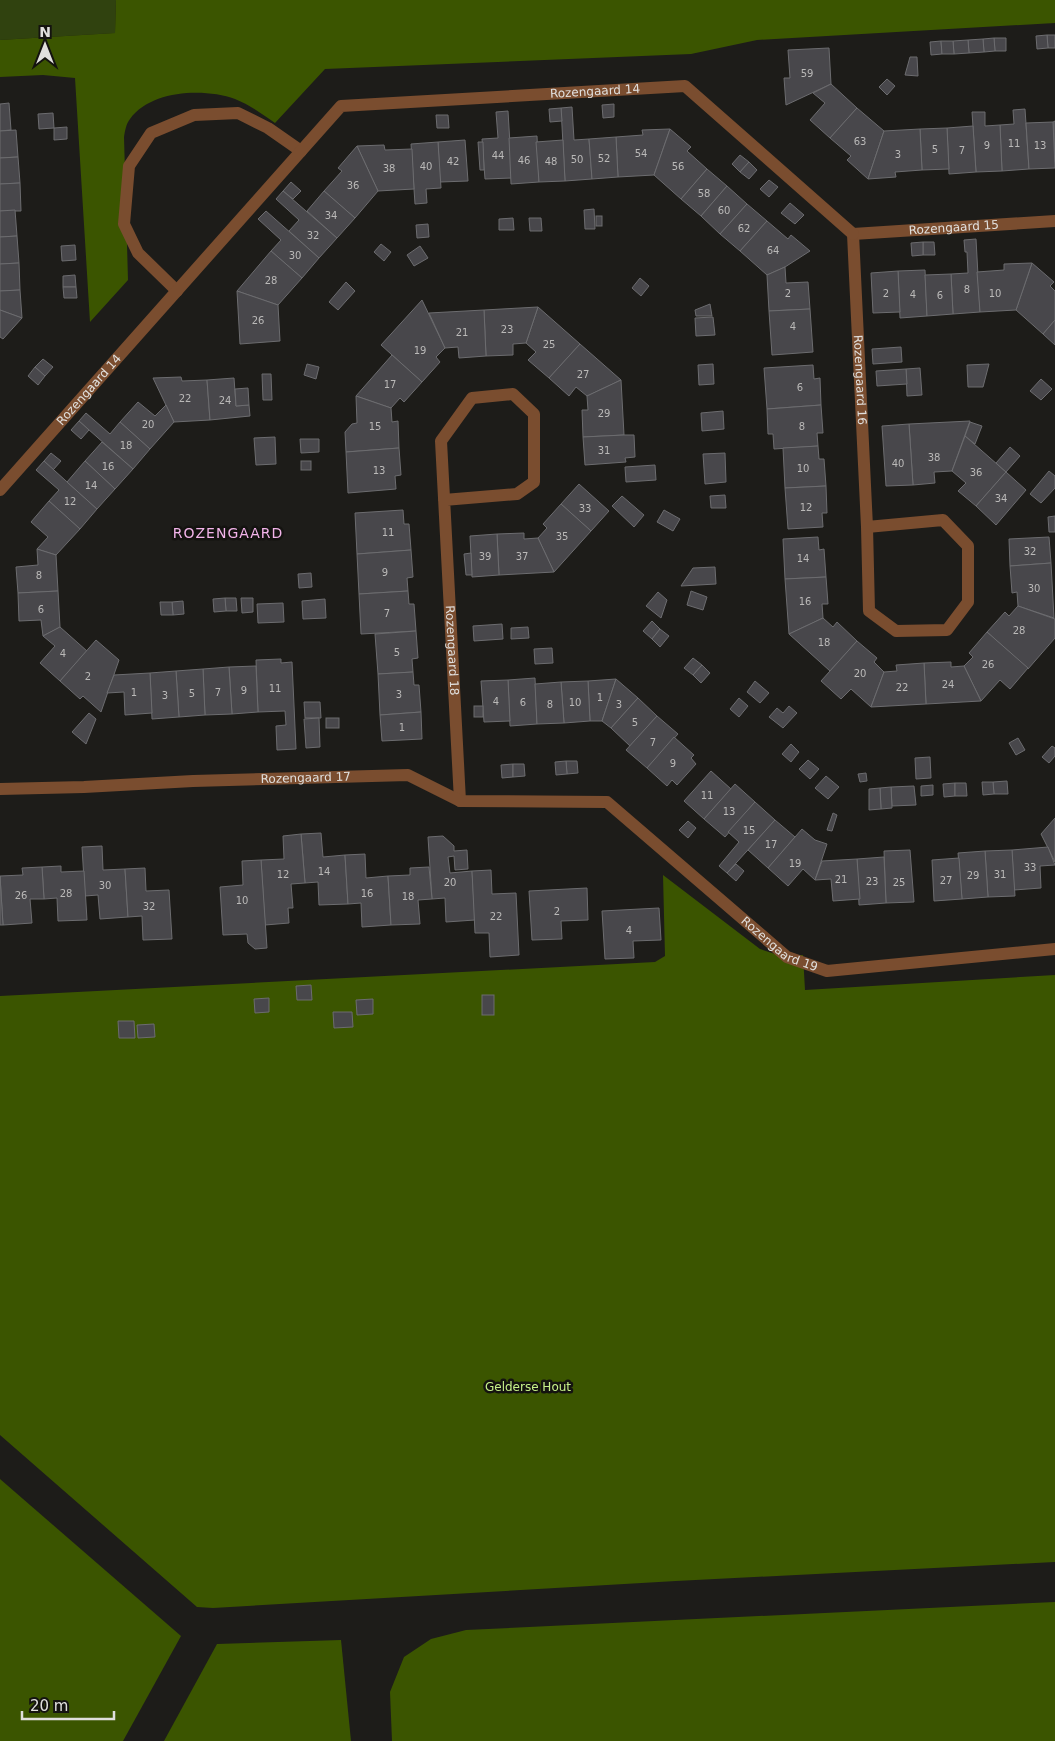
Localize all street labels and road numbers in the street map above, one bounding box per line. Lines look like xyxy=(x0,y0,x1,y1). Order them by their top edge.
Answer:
street label: Rozengaard 14 xyxy=(550,82,640,101)
street label: Rozengaard 15 xyxy=(908,218,999,237)
street label: Rozengaard 16 xyxy=(851,334,869,425)
street label: Rozengaard 14 xyxy=(54,351,124,428)
street label: Rozengaard 18 xyxy=(443,605,461,696)
street label: Rozengaard 17 xyxy=(260,770,351,786)
street label: Rozengaard 19 xyxy=(738,914,820,974)

